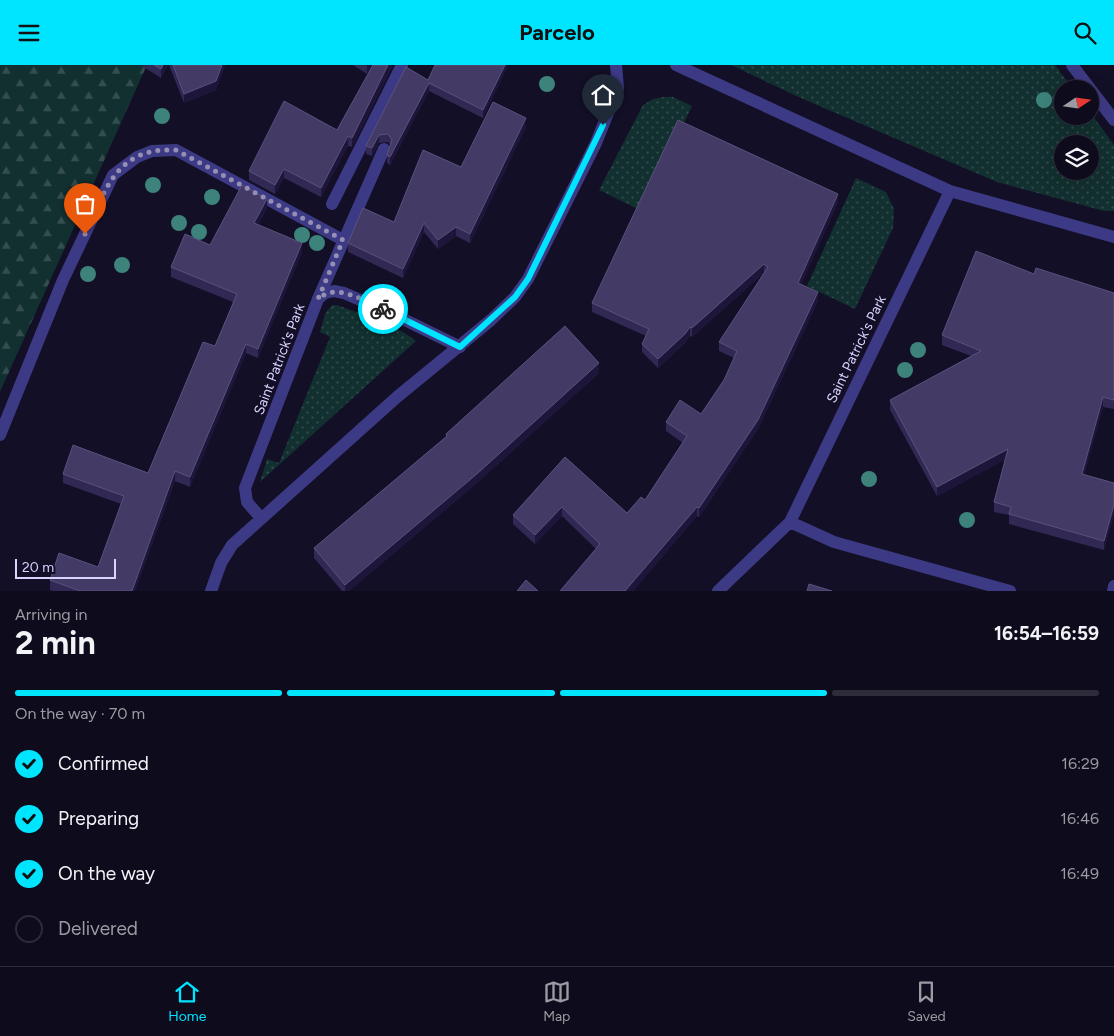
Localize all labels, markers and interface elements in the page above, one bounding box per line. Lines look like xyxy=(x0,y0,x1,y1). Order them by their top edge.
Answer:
icon: menu xyxy=(15,19,43,47)
text: Parcelo xyxy=(519,19,595,46)
icon: search xyxy=(1071,19,1099,47)
pin xyxy=(582,74,624,125)
north arrow xyxy=(1054,80,1099,125)
map controls xyxy=(1054,80,1099,180)
icon: home xyxy=(589,81,617,109)
button: layers xyxy=(1054,135,1099,180)
pin xyxy=(64,183,106,234)
icon: bag xyxy=(71,190,99,218)
courier xyxy=(358,284,408,334)
street label: Saint Patrick's Park xyxy=(823,292,890,406)
icon: bike xyxy=(369,295,397,323)
street label: Saint Patrick's Park xyxy=(250,301,309,417)
scale bar xyxy=(15,556,116,579)
text: 20 m xyxy=(22,559,54,576)
text: Arriving in xyxy=(15,605,87,624)
text: 16:54–16:59 xyxy=(994,622,1099,645)
text: 2 min xyxy=(15,624,96,662)
text: On the way · 70 m xyxy=(15,704,145,723)
icon: check xyxy=(15,750,43,778)
text: Confirmed xyxy=(58,752,149,775)
text: 16:29 xyxy=(1061,754,1099,773)
icon: check xyxy=(15,805,43,833)
text: Preparing xyxy=(58,807,139,830)
text: 16:46 xyxy=(1060,809,1099,828)
icon: check xyxy=(15,860,43,888)
text: On the way xyxy=(58,862,155,885)
text: 16:49 xyxy=(1060,864,1099,883)
text: Delivered xyxy=(58,917,138,940)
tab: Home xyxy=(168,978,206,1025)
tab: Map xyxy=(543,978,571,1025)
tab: Saved xyxy=(907,978,946,1025)

